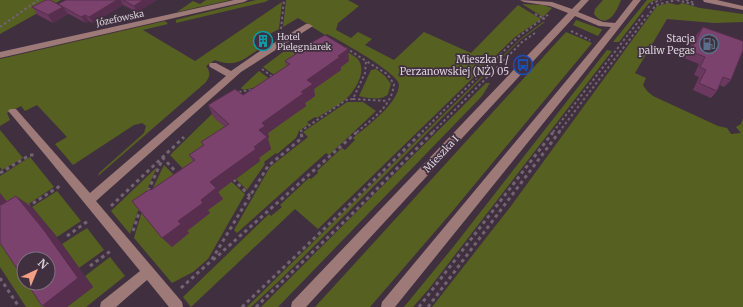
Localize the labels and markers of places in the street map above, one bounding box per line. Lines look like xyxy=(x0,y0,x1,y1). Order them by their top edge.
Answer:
building icon: Hotel Pielęgniarek xyxy=(252,30,274,52)
place label: Hotel Pielęgniarek xyxy=(277,31,332,52)
place label: Stacja paliw Pegas xyxy=(638,32,696,57)
fuel station icon: Stacja paliw Pegas xyxy=(698,33,720,55)
place label: Mieszka I / Perzanowskiej (NŻ) 05 xyxy=(400,53,509,78)
bus stop icon: Mieszka I / Perzanowskiej (NŻ) 05 xyxy=(512,54,534,76)

